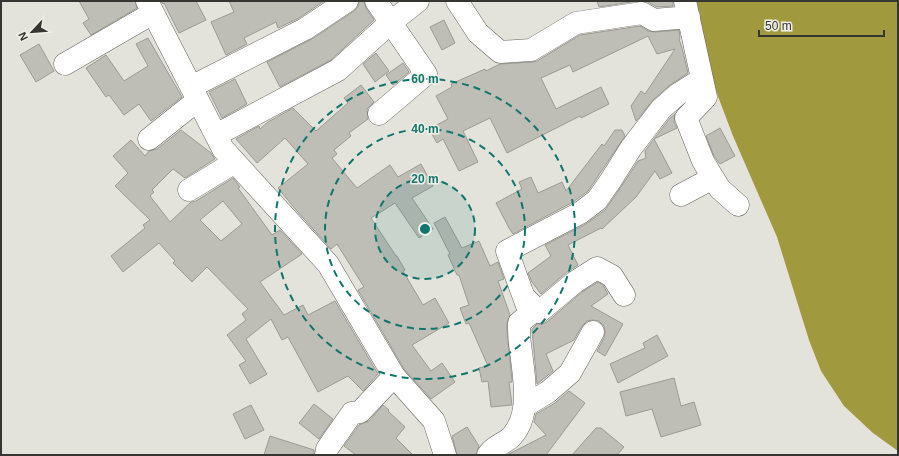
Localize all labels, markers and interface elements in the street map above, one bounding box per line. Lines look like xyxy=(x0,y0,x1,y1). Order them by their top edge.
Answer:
north arrow xyxy=(12,12,52,52)
scale bar xyxy=(759,12,884,38)
text: 50 m xyxy=(765,19,792,33)
text: N xyxy=(16,30,30,43)
text: 60 m xyxy=(411,72,439,86)
text: 40 m xyxy=(411,122,439,136)
text: 20 m xyxy=(411,172,439,186)
centre of rings xyxy=(418,222,432,236)

